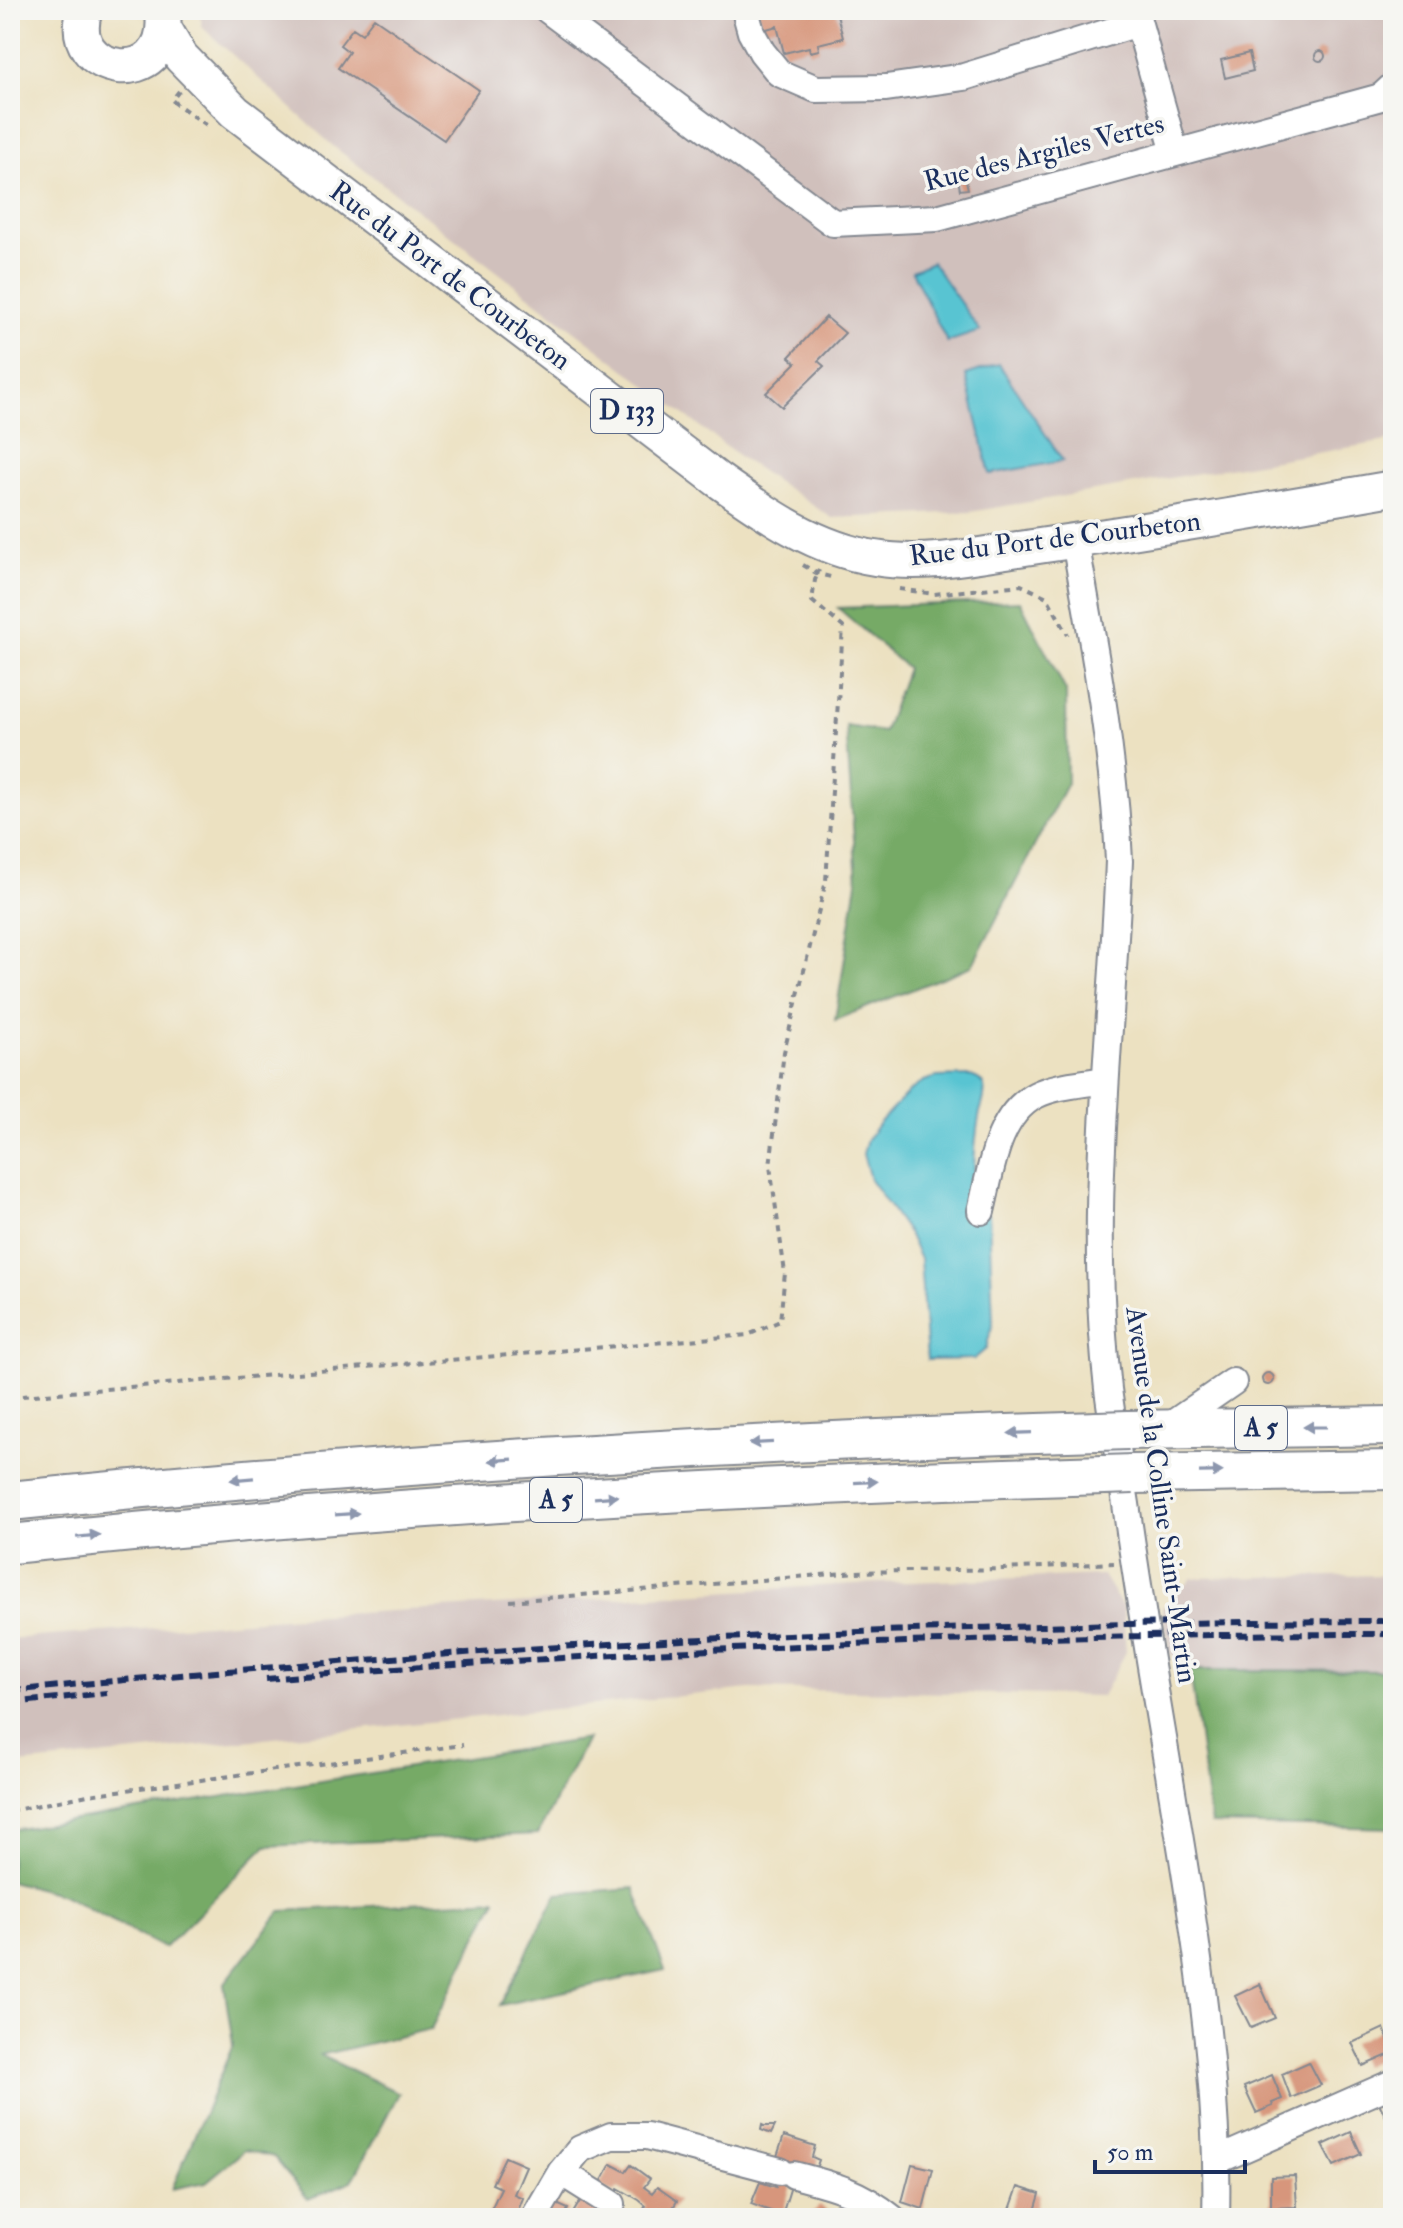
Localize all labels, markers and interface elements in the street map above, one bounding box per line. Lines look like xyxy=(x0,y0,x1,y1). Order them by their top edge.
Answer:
street label: Rue des Argiles Vertes xyxy=(920,106,1168,200)
street label: Rue du Port de Courbeton xyxy=(322,174,578,378)
road number: D 133 xyxy=(591,389,663,433)
street label: Rue du Port de Courbeton xyxy=(907,504,1203,574)
street label: Avenue de la Colline Saint-Martin xyxy=(1117,1303,1205,1686)
road number: A 5 xyxy=(1235,1406,1287,1450)
one-way arrow xyxy=(1302,1421,1327,1433)
one-way arrow xyxy=(1007,1427,1032,1439)
one-way arrow xyxy=(748,1437,773,1450)
one-way arrow xyxy=(488,1454,513,1467)
one-way arrow xyxy=(1199,1466,1224,1478)
one-way arrow xyxy=(229,1473,254,1486)
one-way arrow xyxy=(854,1475,879,1488)
road number: A 5 xyxy=(530,1478,582,1522)
one-way arrow xyxy=(594,1490,619,1503)
one-way arrow xyxy=(335,1507,360,1520)
one-way arrow xyxy=(76,1530,101,1543)
scale bar xyxy=(1095,2124,1245,2174)
text: 50 m xyxy=(1107,2137,1154,2168)

